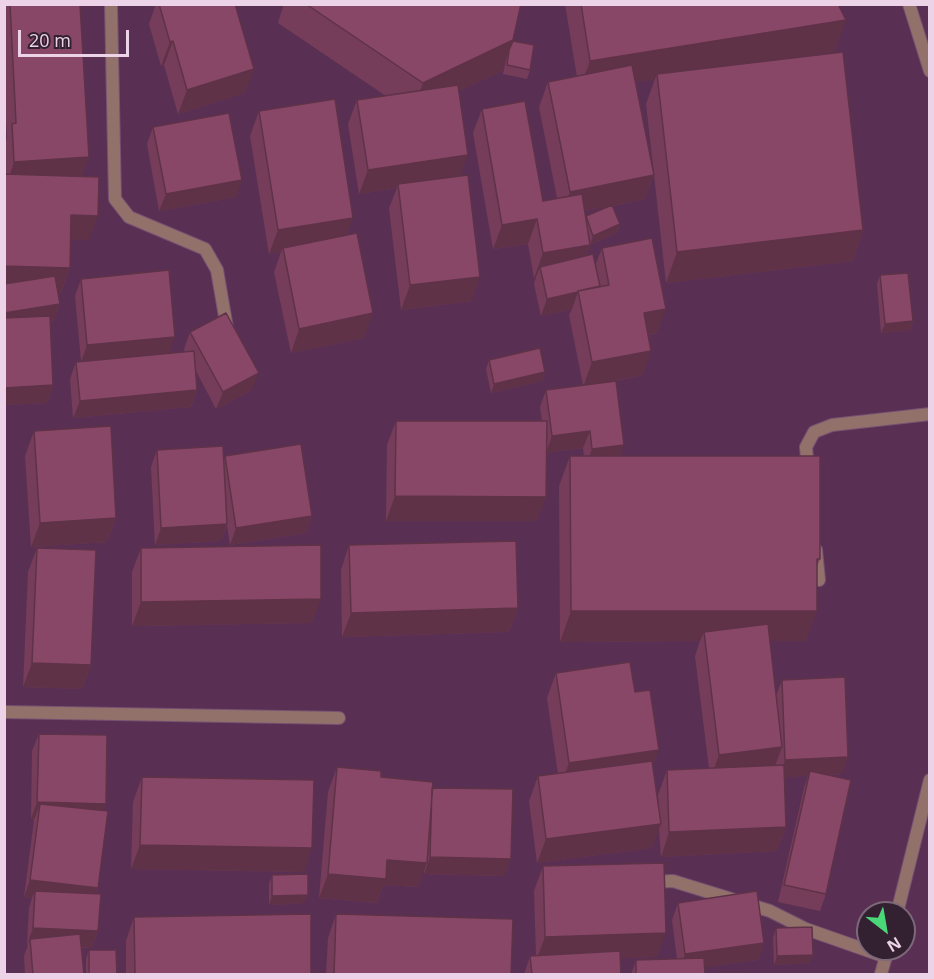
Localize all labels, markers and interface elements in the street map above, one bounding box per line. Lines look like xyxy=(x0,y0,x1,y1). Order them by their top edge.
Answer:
scale bar xyxy=(21,18,132,56)
text: 20 m xyxy=(29,28,71,52)
north arrow xyxy=(856,901,916,961)
text: N xyxy=(883,932,905,957)

